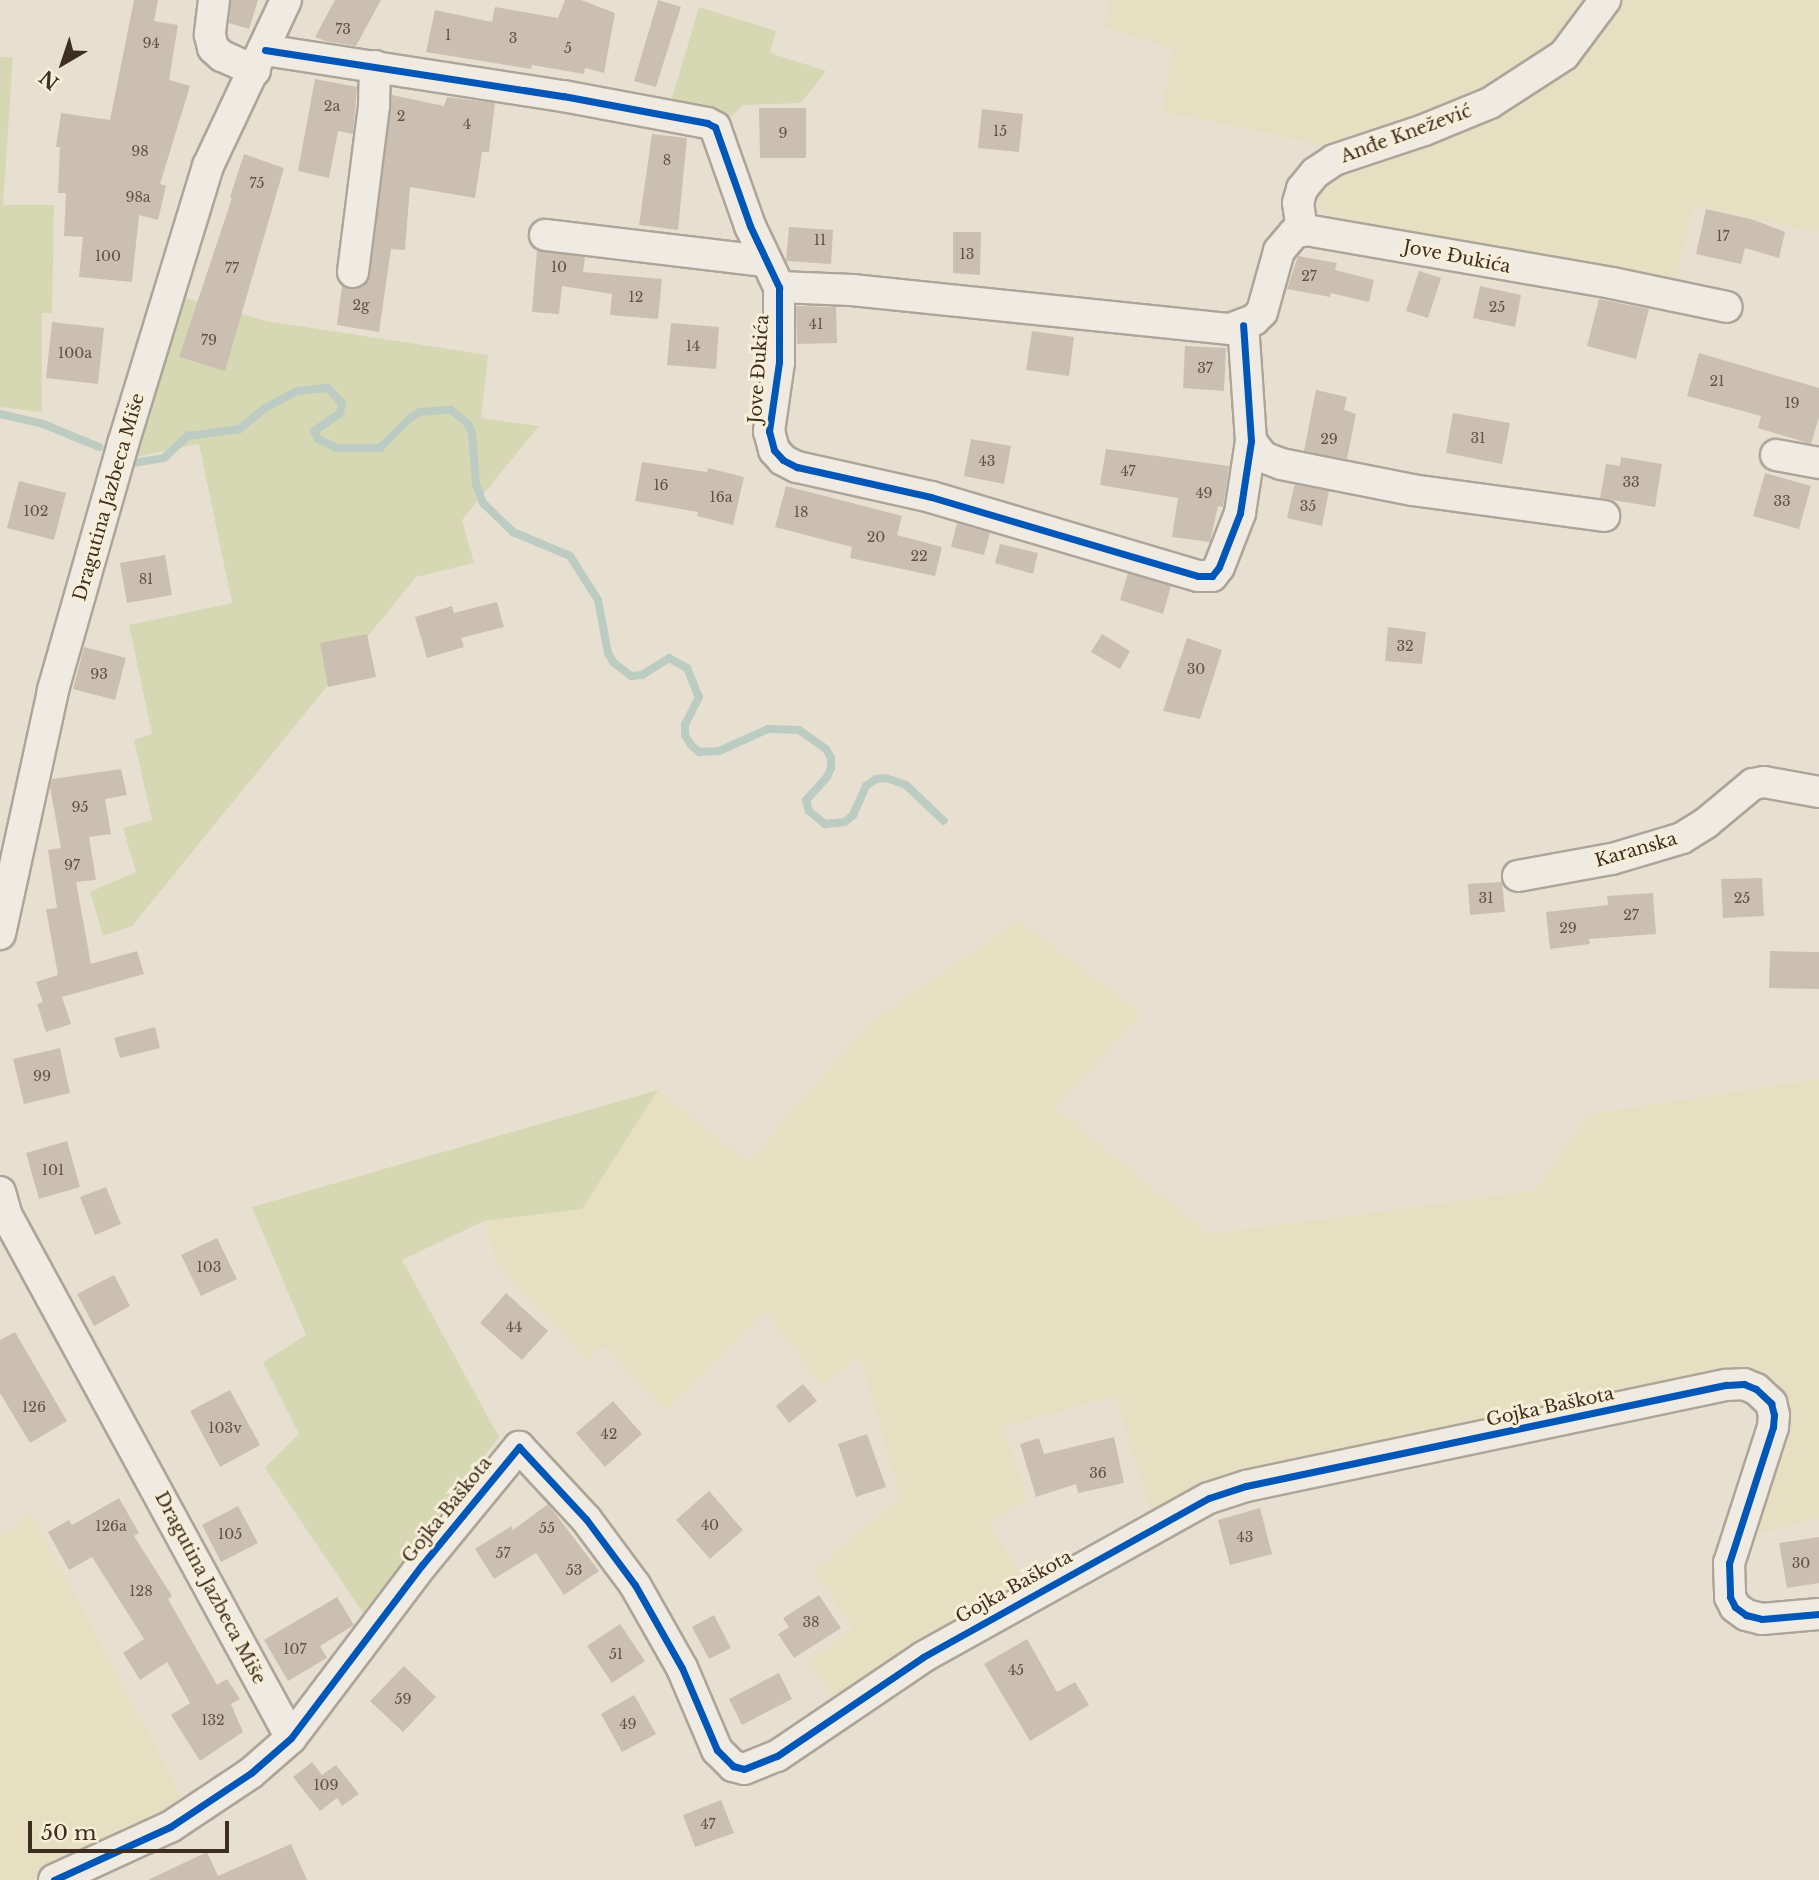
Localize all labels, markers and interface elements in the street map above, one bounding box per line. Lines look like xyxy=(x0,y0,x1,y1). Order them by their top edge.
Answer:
house number: 73 xyxy=(335,21,351,37)
house number: 1 xyxy=(445,27,451,43)
north arrow xyxy=(28,28,98,98)
house number: 3 xyxy=(509,30,517,46)
house number: 94 xyxy=(142,35,160,51)
house number: 5 xyxy=(564,40,572,56)
text: N xyxy=(35,65,64,94)
house number: 2a xyxy=(324,98,340,114)
street label: Anđe Knežević xyxy=(1338,100,1474,168)
house number: 2 xyxy=(397,108,405,124)
house number: 4 xyxy=(463,116,471,132)
house number: 15 xyxy=(993,123,1007,139)
house number: 9 xyxy=(778,125,788,141)
house number: 98 xyxy=(131,143,149,159)
house number: 8 xyxy=(663,152,671,168)
house number: 75 xyxy=(250,175,264,191)
house number: 98a xyxy=(125,189,151,205)
house number: 17 xyxy=(1716,228,1730,244)
house number: 11 xyxy=(814,232,826,248)
street label: Jove Đukića xyxy=(1402,236,1512,278)
house number: 13 xyxy=(960,246,974,262)
house number: 100 xyxy=(95,248,121,264)
house number: 10 xyxy=(551,259,567,275)
house number: 77 xyxy=(225,260,239,276)
house number: 27 xyxy=(1301,268,1317,284)
house number: 12 xyxy=(629,289,643,305)
house number: 2g xyxy=(352,297,370,313)
house number: 25 xyxy=(1489,299,1505,315)
street label: Jove Đukića xyxy=(744,314,774,424)
house number: 41 xyxy=(809,316,823,332)
house number: 79 xyxy=(201,332,217,348)
house number: 14 xyxy=(686,338,700,354)
house number: 100a xyxy=(58,345,92,361)
house number: 37 xyxy=(1197,360,1213,376)
house number: 21 xyxy=(1710,373,1724,389)
street label: Dragutina Jazbeca Miše xyxy=(69,390,149,604)
house number: 19 xyxy=(1784,395,1800,411)
house number: 31 xyxy=(1471,430,1485,446)
house number: 29 xyxy=(1320,431,1338,447)
house number: 43 xyxy=(979,453,995,469)
house number: 47 xyxy=(1120,463,1136,479)
house number: 33 xyxy=(1622,474,1640,490)
house number: 16 xyxy=(653,477,669,493)
house number: 49 xyxy=(1195,485,1213,501)
house number: 16a xyxy=(709,489,733,505)
house number: 33 xyxy=(1773,493,1791,509)
house number: 35 xyxy=(1300,498,1316,514)
house number: 102 xyxy=(24,503,48,519)
house number: 18 xyxy=(794,504,808,520)
house number: 20 xyxy=(867,529,885,545)
house number: 22 xyxy=(910,548,928,564)
house number: 81 xyxy=(139,571,153,587)
house number: 32 xyxy=(1396,638,1414,654)
house number: 30 xyxy=(1187,661,1205,677)
house number: 93 xyxy=(90,666,108,682)
house number: 95 xyxy=(72,799,88,815)
street label: Karanska xyxy=(1593,828,1679,872)
house number: 97 xyxy=(64,857,80,873)
house number: 31 xyxy=(1479,890,1493,906)
house number: 25 xyxy=(1734,890,1750,906)
house number: 27 xyxy=(1623,907,1639,923)
house number: 29 xyxy=(1559,920,1577,936)
house number: 99 xyxy=(33,1068,51,1084)
house number: 101 xyxy=(42,1162,64,1178)
house number: 103 xyxy=(197,1259,221,1275)
house number: 44 xyxy=(506,1319,522,1335)
street label: Gojka Baškota xyxy=(1484,1383,1616,1431)
house number: 126 xyxy=(22,1399,46,1415)
house number: 103v xyxy=(208,1420,242,1436)
house number: 42 xyxy=(601,1426,617,1442)
street label: Gojka Baškota xyxy=(398,1453,496,1567)
house number: 36 xyxy=(1089,1465,1107,1481)
street label: Dragutina Jazbeca Miše xyxy=(150,1488,270,1688)
house number: 40 xyxy=(701,1517,719,1533)
house number: 126a xyxy=(95,1518,127,1534)
house number: 55 xyxy=(539,1520,555,1536)
house number: 105 xyxy=(218,1526,242,1542)
house number: 43 xyxy=(1237,1529,1253,1545)
house number: 57 xyxy=(496,1545,510,1561)
street label: Gojka Baškota xyxy=(952,1546,1076,1628)
house number: 30 xyxy=(1792,1555,1810,1571)
house number: 53 xyxy=(566,1562,582,1578)
house number: 128 xyxy=(129,1583,153,1599)
house number: 38 xyxy=(802,1614,820,1630)
house number: 107 xyxy=(283,1641,307,1657)
house number: 51 xyxy=(609,1646,623,1662)
house number: 45 xyxy=(1008,1662,1024,1678)
house number: 59 xyxy=(395,1691,411,1707)
house number: 132 xyxy=(201,1712,225,1728)
house number: 49 xyxy=(619,1716,637,1732)
house number: 109 xyxy=(313,1777,339,1793)
scale bar xyxy=(32,1806,233,1850)
house number: 47 xyxy=(700,1816,716,1832)
text: 50 m xyxy=(41,1820,96,1846)

